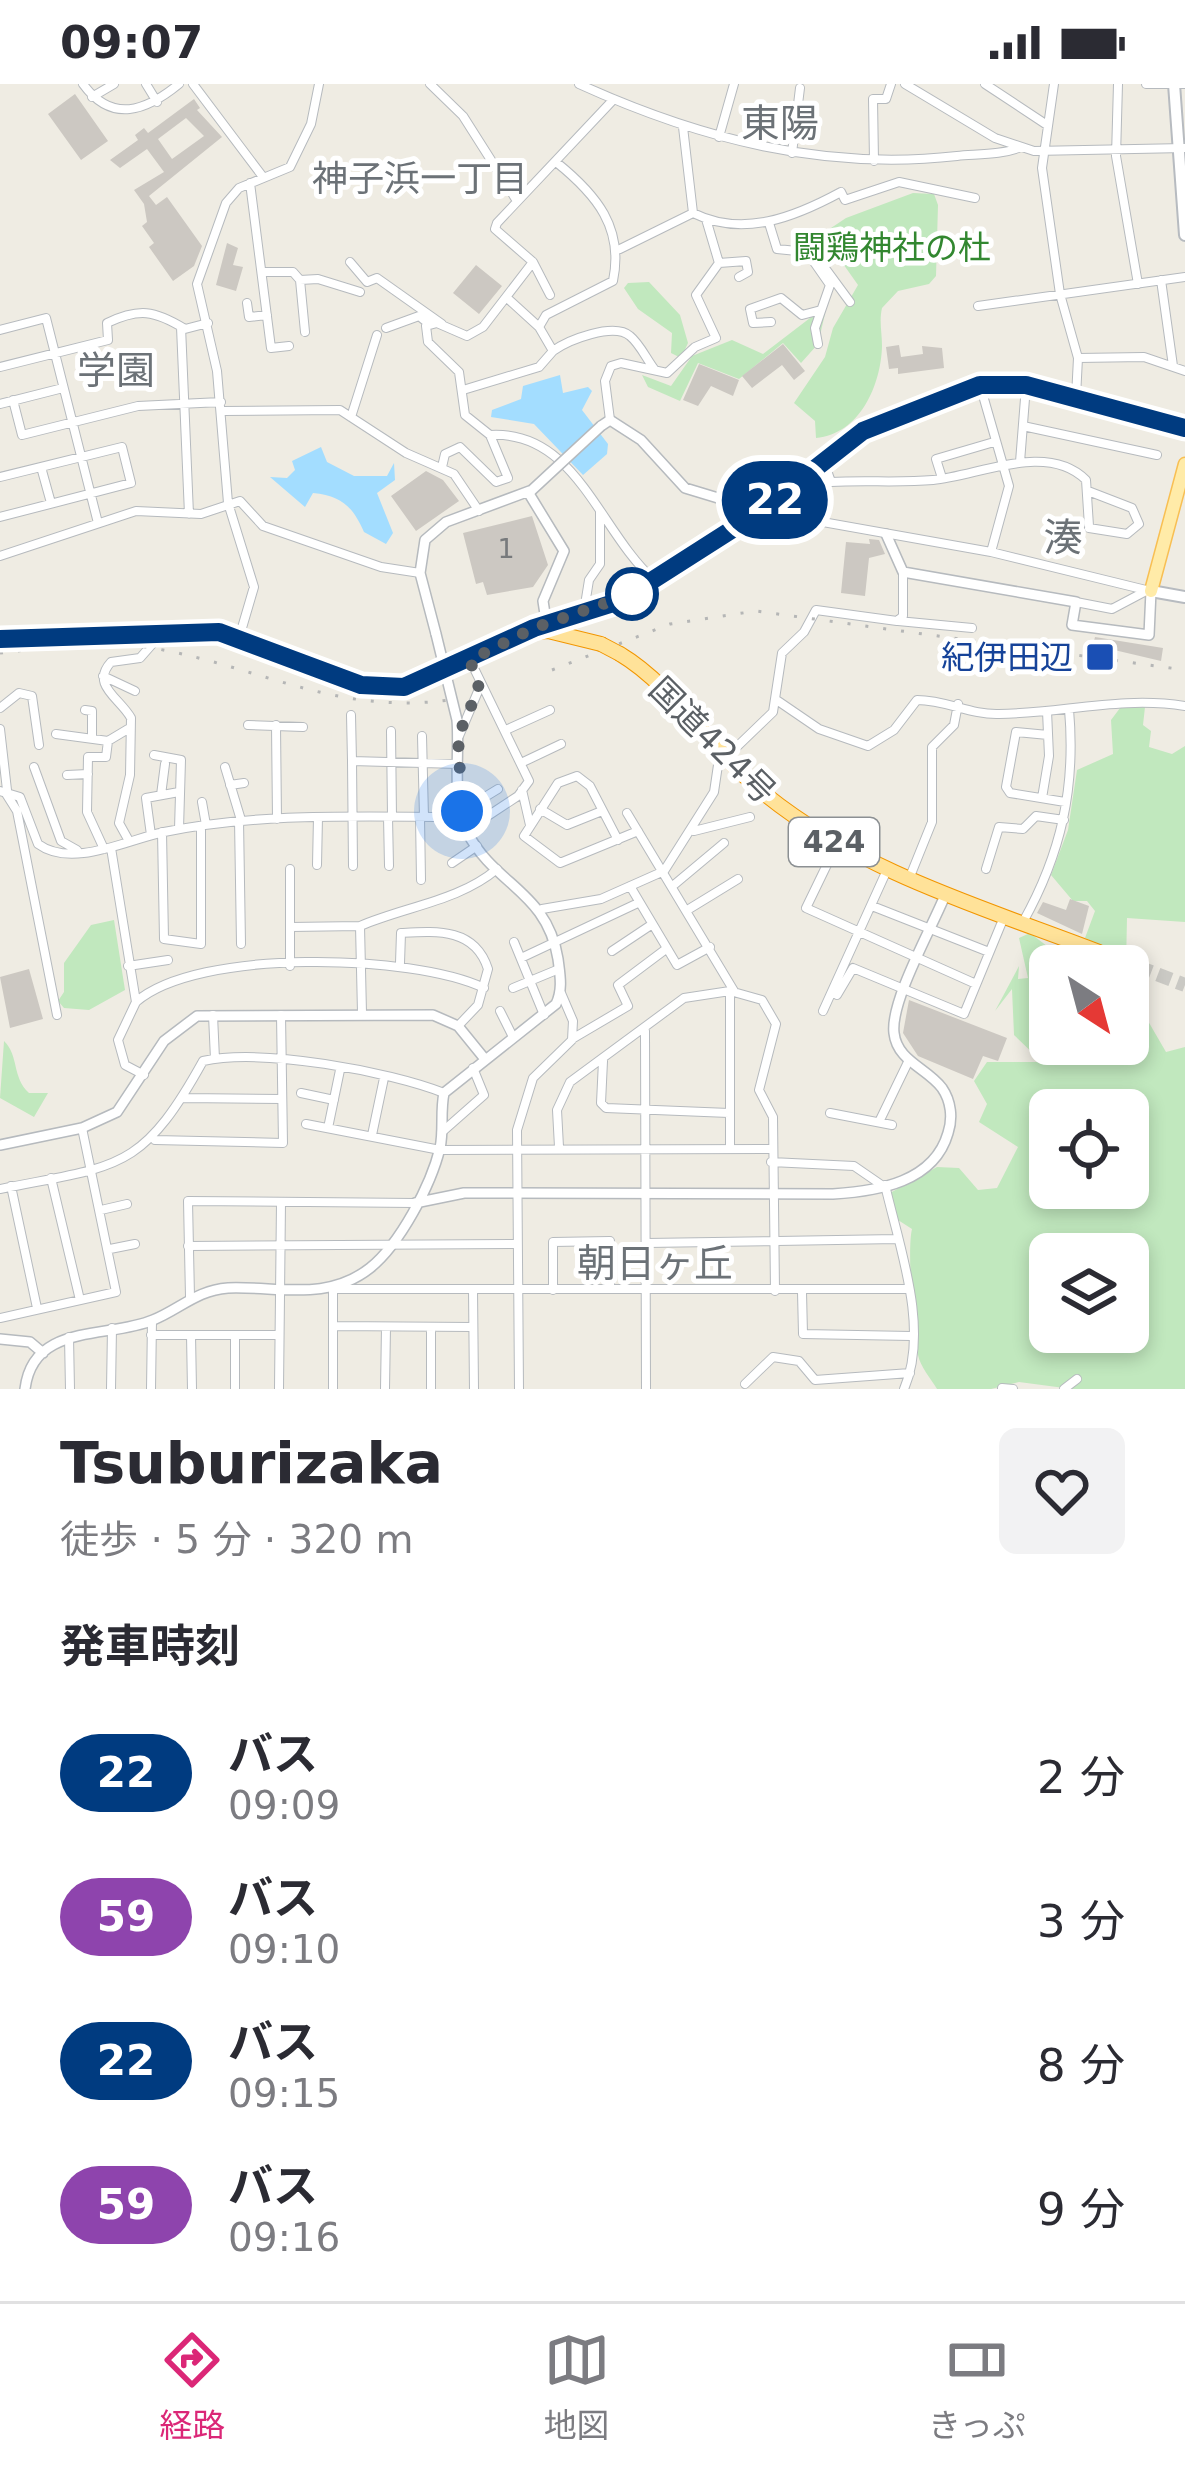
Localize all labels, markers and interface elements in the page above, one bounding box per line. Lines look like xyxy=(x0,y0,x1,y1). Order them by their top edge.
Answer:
text: 09:07 xyxy=(60,16,203,69)
district label: 東陽 xyxy=(741,101,819,146)
district label: 神子浜一丁目 xyxy=(312,158,528,199)
park label: 闘鶏神社の杜 xyxy=(793,228,991,267)
district label: 学園 xyxy=(77,348,155,393)
line badge: 22 xyxy=(721,461,829,539)
text: 22 xyxy=(746,475,804,524)
district label: 湊 xyxy=(1043,515,1083,560)
house number: 1 xyxy=(497,533,515,564)
unlabelled marker xyxy=(607,569,657,619)
place label: 紀伊田辺 xyxy=(941,638,1073,677)
marker: 紀伊田辺 xyxy=(1084,641,1116,673)
street label: 国道424号 xyxy=(642,669,784,811)
your location xyxy=(432,781,492,841)
road number: 424 xyxy=(789,818,879,866)
north arrow xyxy=(1029,945,1149,1065)
map controls xyxy=(1029,945,1149,1353)
button: locate xyxy=(1029,1089,1149,1209)
button: layers xyxy=(1029,1233,1149,1353)
district label: 朝日ヶ丘 xyxy=(577,1241,733,1286)
button: heart xyxy=(999,1428,1125,1554)
text: Tsuburizaka xyxy=(60,1430,443,1496)
text: 徒歩 · 5 分 · 320 m xyxy=(60,1517,413,1562)
text: 発車時刻 xyxy=(60,1620,240,1673)
text: バス xyxy=(228,1728,318,1781)
text: 22 xyxy=(97,1748,155,1797)
text: 2 分 xyxy=(1037,1751,1125,1804)
text: 09:09 xyxy=(228,1783,340,1828)
text: バス xyxy=(228,1872,318,1925)
text: 59 xyxy=(97,1892,155,1941)
text: 3 分 xyxy=(1037,1895,1125,1948)
text: 09:10 xyxy=(228,1927,340,1972)
text: バス xyxy=(228,2016,318,2069)
text: 22 xyxy=(97,2036,155,2085)
text: 8 分 xyxy=(1037,2039,1125,2092)
text: 09:15 xyxy=(228,2071,340,2116)
text: バス xyxy=(228,2160,318,2213)
text: 59 xyxy=(97,2180,155,2229)
text: 9 分 xyxy=(1037,2183,1125,2236)
text: 09:16 xyxy=(228,2215,340,2260)
tab: 経路 xyxy=(159,2327,225,2447)
tab: 地図 xyxy=(544,2327,610,2447)
tab: きっぷ xyxy=(928,2327,1026,2447)

